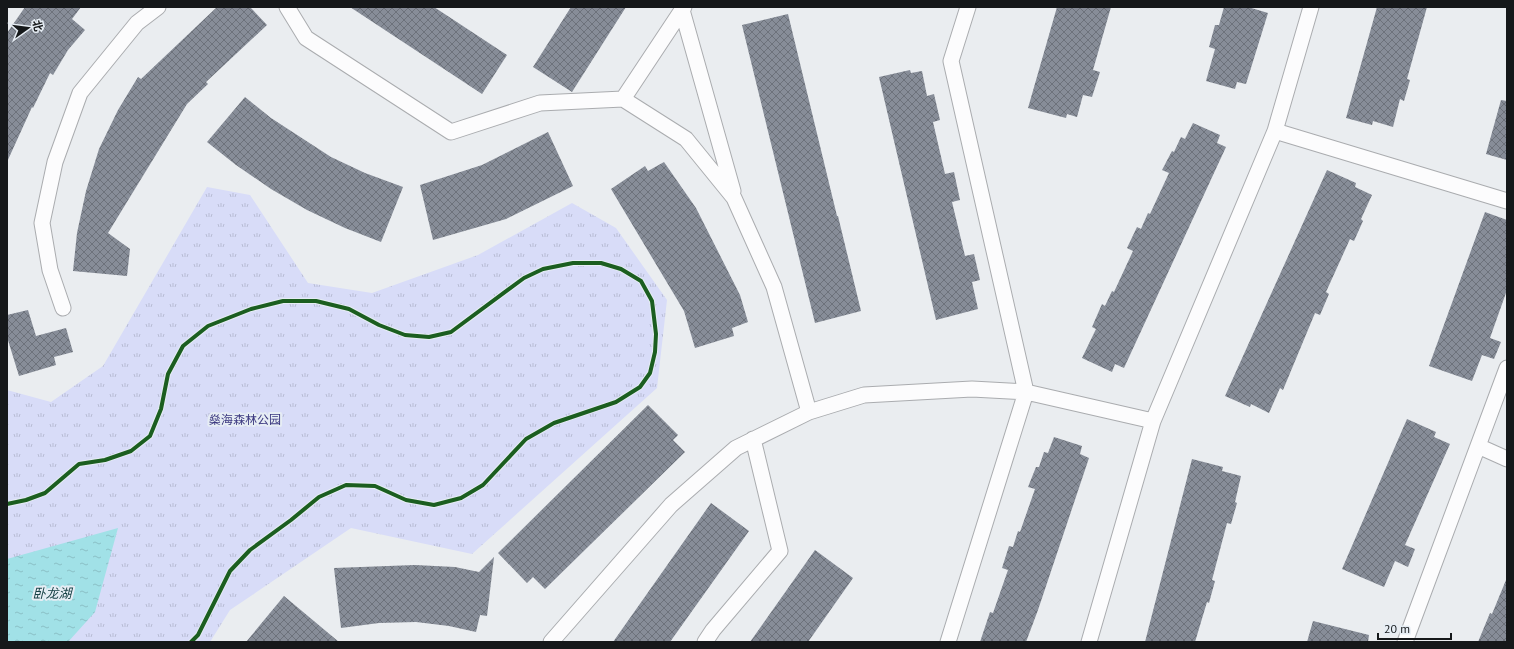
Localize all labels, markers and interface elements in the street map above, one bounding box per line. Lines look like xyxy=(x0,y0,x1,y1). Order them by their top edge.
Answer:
north arrow xyxy=(8,8,48,48)
text: 北 xyxy=(30,19,46,33)
park label: 燊海森林公园 xyxy=(209,412,281,427)
water label: 卧龙湖 xyxy=(32,585,73,602)
scale bar xyxy=(1378,615,1451,641)
text: 20 m xyxy=(1384,621,1410,636)

